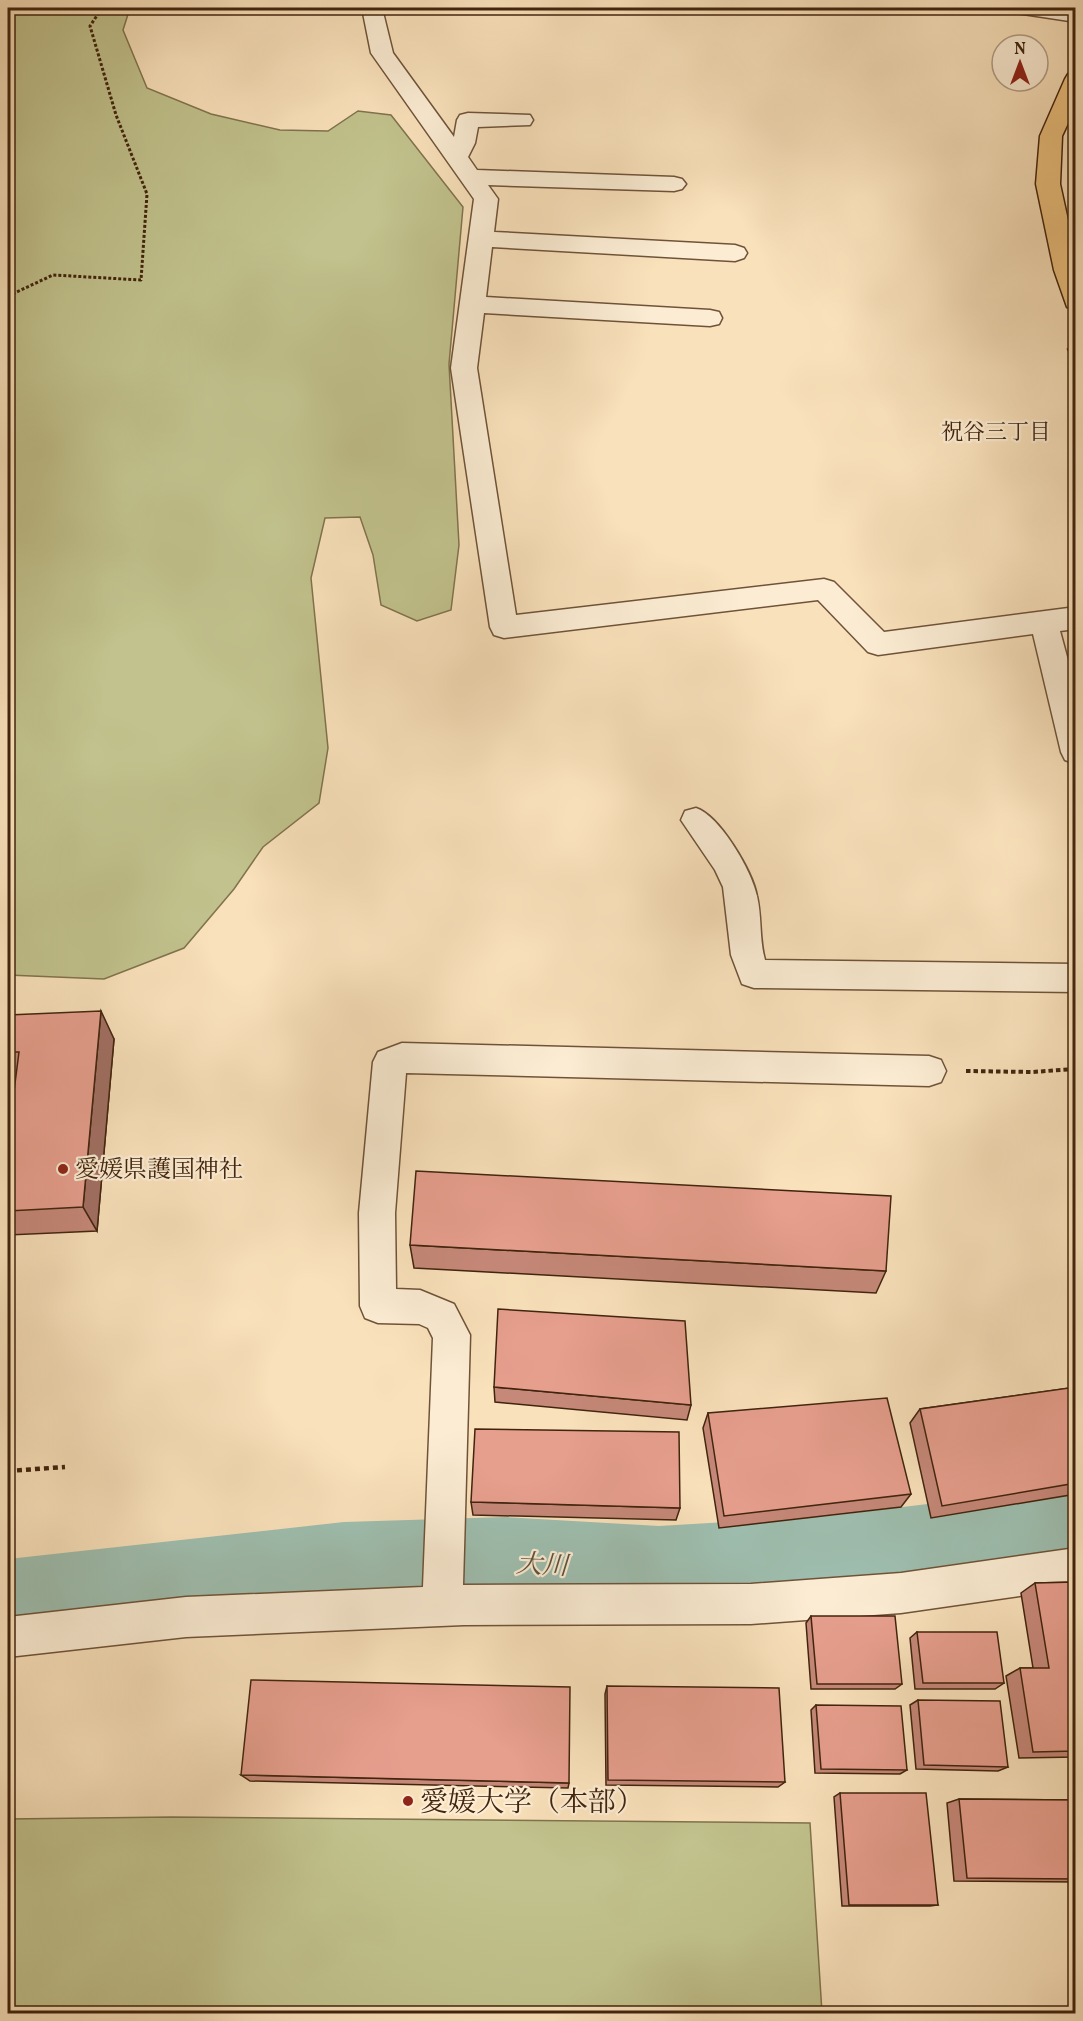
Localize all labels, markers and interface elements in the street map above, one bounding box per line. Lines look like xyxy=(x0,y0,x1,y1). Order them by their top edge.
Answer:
north arrow xyxy=(990,33,1050,93)
text: N xyxy=(1014,39,1026,61)
district label: 祝谷三丁目 xyxy=(941,418,1051,449)
place label: 愛媛県護国神社 xyxy=(75,1154,243,1188)
marker: 愛媛県護国神社 xyxy=(56,1162,70,1176)
water label: 大川 xyxy=(515,1547,572,1585)
place label: 愛媛大学（本部） xyxy=(420,1784,644,1823)
marker: 愛媛大学（本部） xyxy=(401,1794,415,1808)

